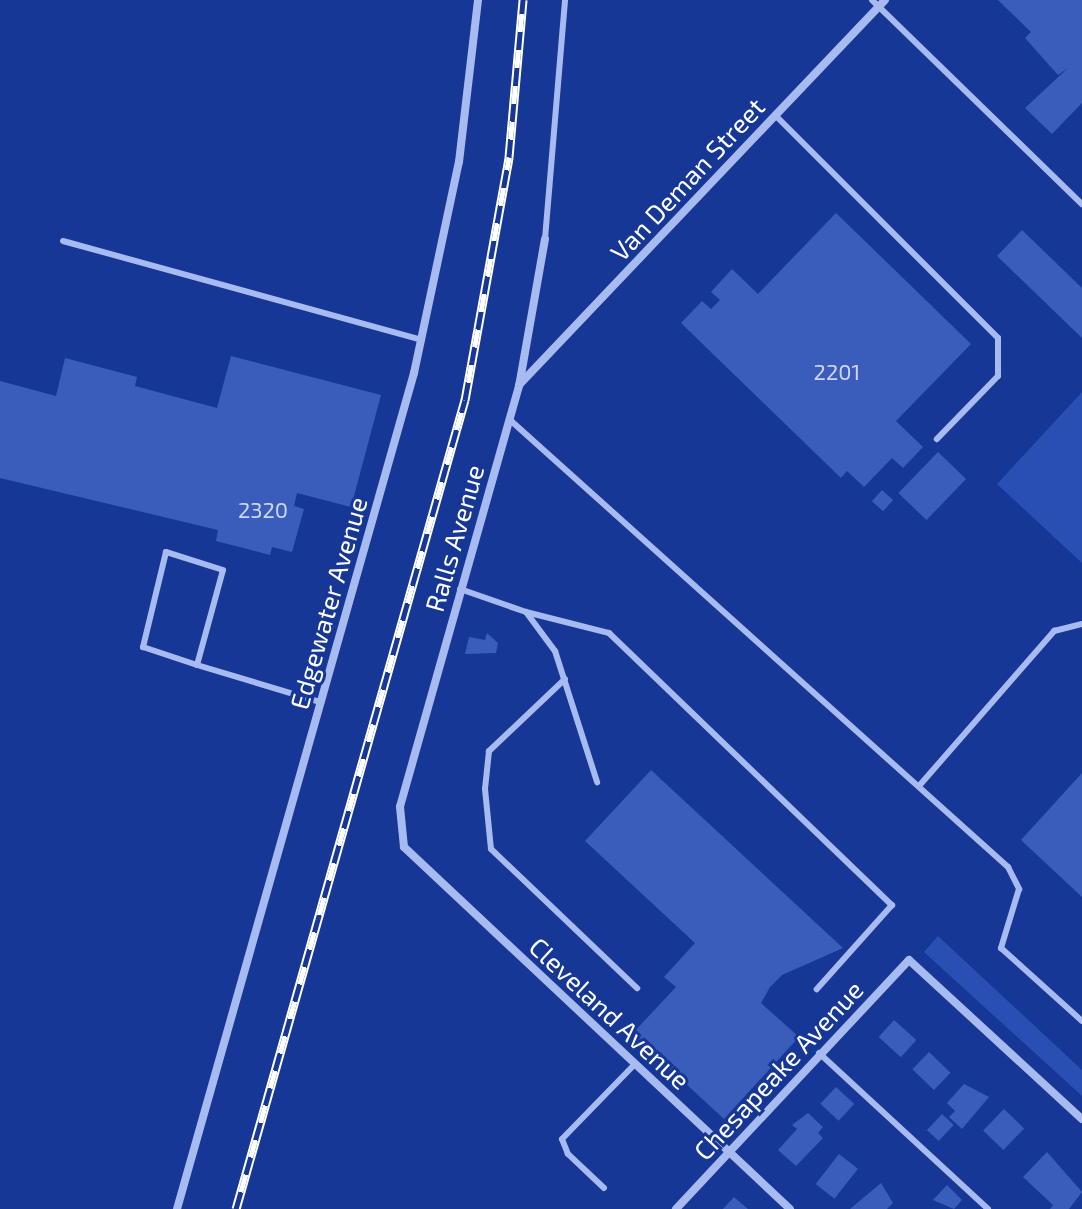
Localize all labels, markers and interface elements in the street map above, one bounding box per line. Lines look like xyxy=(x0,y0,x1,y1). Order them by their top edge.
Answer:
street label: Van Deman Street xyxy=(603,91,771,267)
house number: 2201 xyxy=(814,359,860,385)
street label: Ralls Avenue xyxy=(418,461,490,615)
street label: Edgewater Avenue xyxy=(283,493,373,713)
house number: 2320 xyxy=(238,497,288,523)
street label: Cleveland Avenue xyxy=(523,930,697,1096)
street label: Chesapeake Avenue xyxy=(687,974,869,1166)

